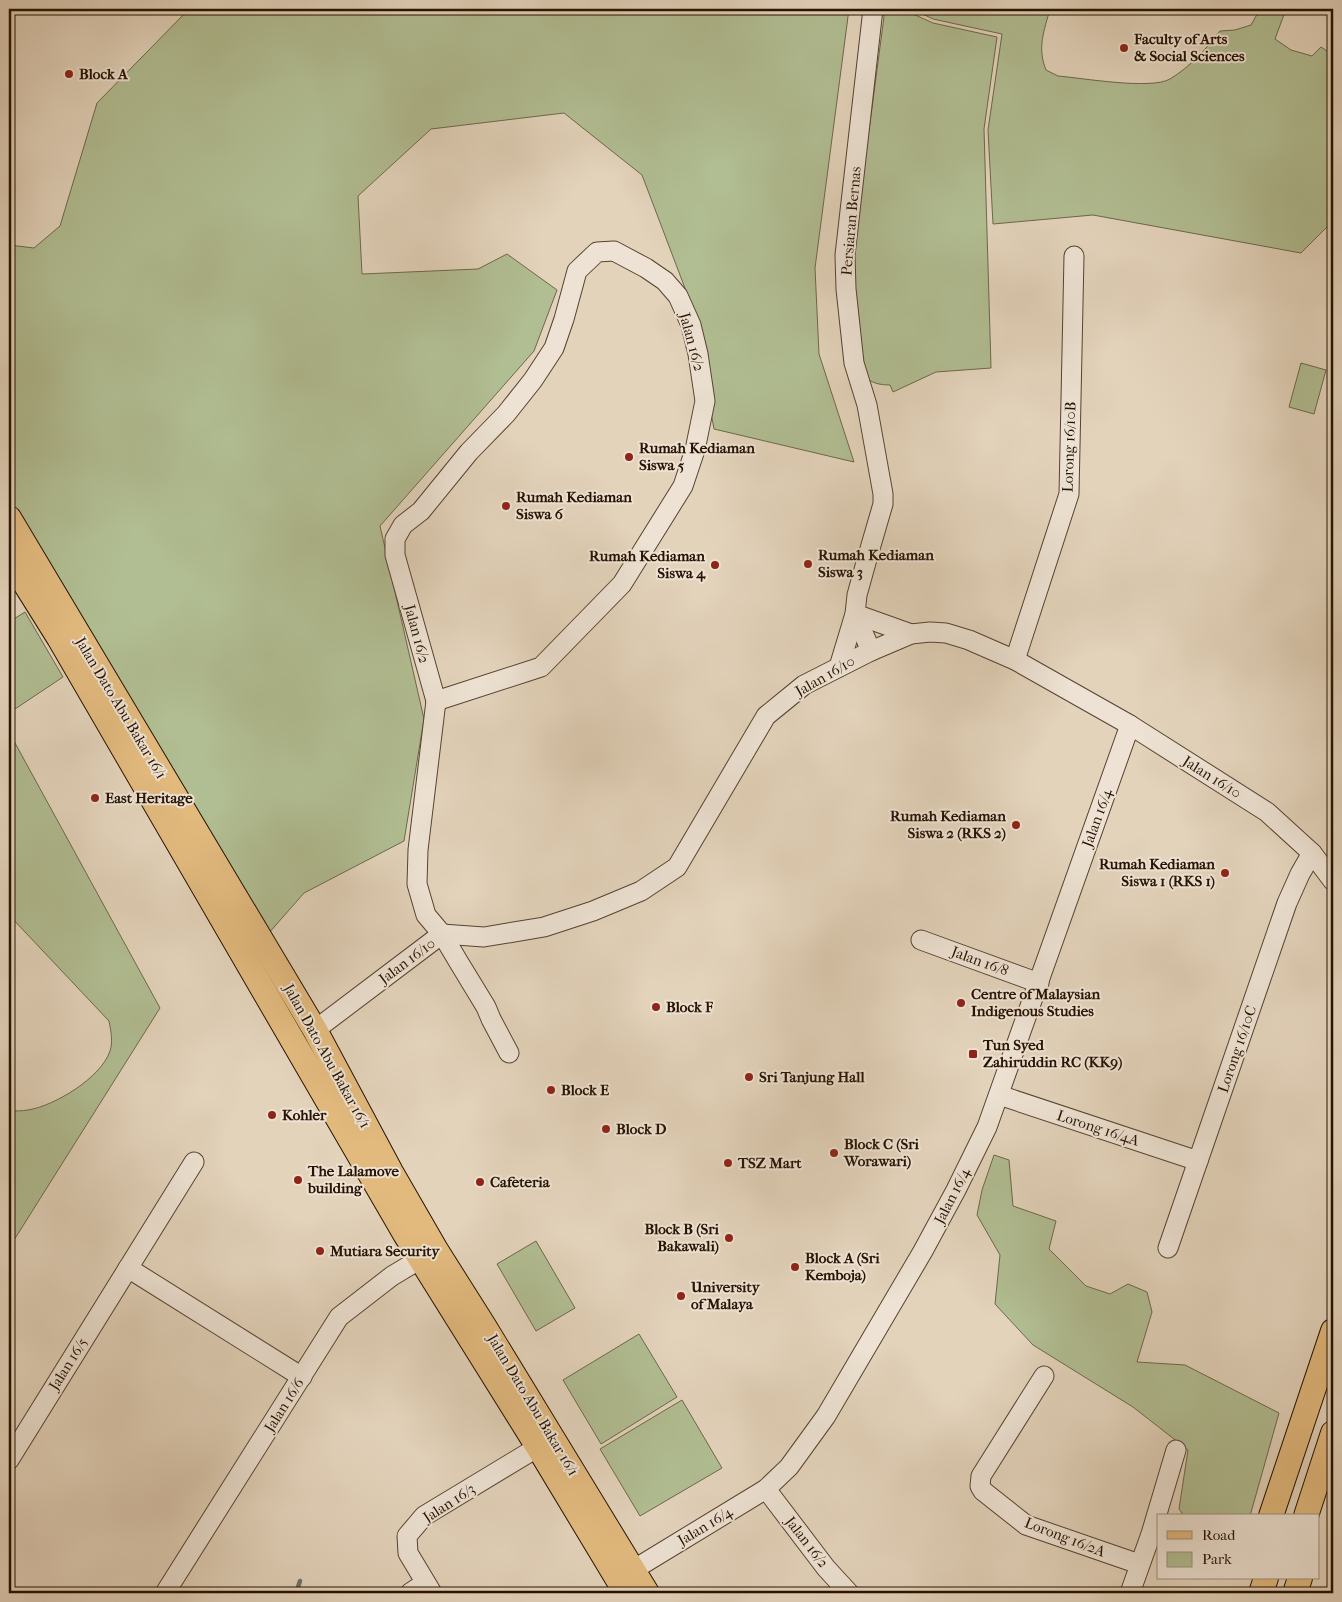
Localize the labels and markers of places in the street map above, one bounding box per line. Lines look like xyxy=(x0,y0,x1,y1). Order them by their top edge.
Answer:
place label: Faculty of Arts & Social Sciences xyxy=(1133,30,1245,65)
marker: Faculty of Arts & Social Sciences xyxy=(1118,42,1130,54)
place label: Block A xyxy=(79,65,129,83)
marker: Block A xyxy=(63,68,75,80)
place label: Rumah Kediaman Siswa 5 xyxy=(639,439,755,474)
marker: Rumah Kediaman Siswa 5 xyxy=(623,451,635,463)
place label: Rumah Kediaman Siswa 6 xyxy=(516,488,632,523)
marker: Rumah Kediaman Siswa 6 xyxy=(500,500,512,512)
place label: Rumah Kediaman Siswa 3 xyxy=(818,546,934,581)
place label: Rumah Kediaman Siswa 4 xyxy=(589,547,706,582)
marker: Rumah Kediaman Siswa 3 xyxy=(802,558,814,570)
marker: Rumah Kediaman Siswa 4 xyxy=(709,559,721,571)
place label: East Heritage xyxy=(105,789,193,807)
marker: East Heritage xyxy=(89,792,101,804)
place label: Rumah Kediaman Siswa 2 (RKS 2) xyxy=(890,807,1006,842)
marker: Rumah Kediaman Siswa 2 (RKS 2) xyxy=(1010,819,1022,831)
place label: Rumah Kediaman Siswa 1 (RKS 1) xyxy=(1099,855,1215,890)
marker: Rumah Kediaman Siswa 1 (RKS 1) xyxy=(1219,867,1231,879)
place label: Centre of Malaysian Indigenous Studies xyxy=(971,985,1100,1020)
marker: Centre of Malaysian Indigenous Studies xyxy=(955,997,967,1009)
place label: Block F xyxy=(666,998,713,1016)
marker: Block F xyxy=(650,1001,662,1013)
place label: Tun Syed Zahiruddin RC (KK9) xyxy=(982,1036,1122,1071)
marker: Tun Syed Zahiruddin RC (KK9) xyxy=(967,1048,979,1060)
place label: Sri Tanjung Hall xyxy=(759,1068,865,1086)
marker: Sri Tanjung Hall xyxy=(743,1071,755,1083)
place label: Block E xyxy=(561,1081,610,1099)
marker: Block E xyxy=(545,1084,557,1096)
place label: Kohler xyxy=(282,1106,327,1124)
marker: Kohler xyxy=(266,1109,278,1121)
place label: Block D xyxy=(616,1120,667,1138)
marker: Block D xyxy=(600,1123,612,1135)
place label: Block C (Sri Worawari) xyxy=(843,1135,920,1170)
marker: Block C (Sri Worawari) xyxy=(828,1147,840,1159)
place label: TSZ Mart xyxy=(737,1154,802,1172)
marker: TSZ Mart xyxy=(722,1157,734,1169)
place label: The Lalamove building xyxy=(307,1162,399,1197)
place label: Cafeteria xyxy=(490,1173,551,1191)
marker: The Lalamove building xyxy=(292,1174,304,1186)
marker: Cafeteria xyxy=(474,1176,486,1188)
place label: Block B (Sri Bakawali) xyxy=(644,1220,720,1255)
marker: Block B (Sri Bakawali) xyxy=(723,1232,735,1244)
place label: Mutiara Security xyxy=(329,1242,441,1260)
marker: Mutiara Security xyxy=(314,1245,326,1257)
place label: Block A (Sri Kemboja) xyxy=(805,1249,880,1284)
marker: Block A (Sri Kemboja) xyxy=(789,1261,801,1273)
place label: University of Malaya xyxy=(690,1278,761,1313)
marker: University of Malaya xyxy=(675,1290,687,1302)

